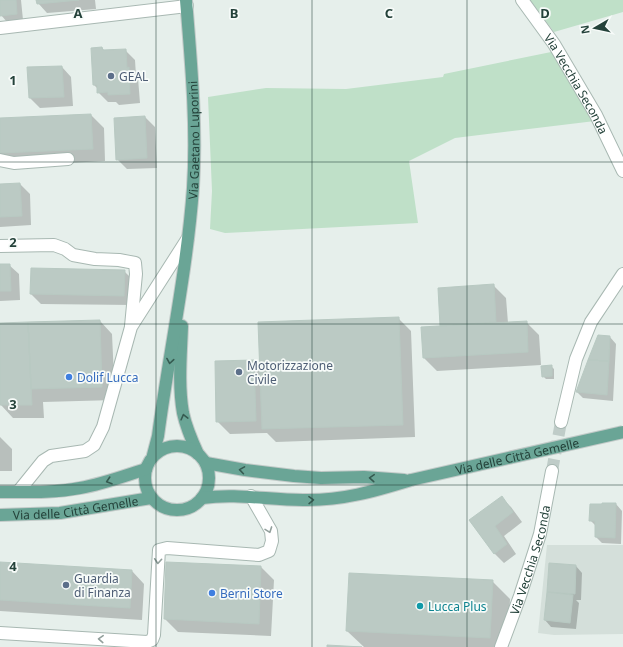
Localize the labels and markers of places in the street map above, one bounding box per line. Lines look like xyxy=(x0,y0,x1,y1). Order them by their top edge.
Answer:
place label: GEAL xyxy=(119,68,148,85)
marker: GEAL xyxy=(106,71,116,81)
place label: Motorizzazione Civile xyxy=(247,357,333,388)
marker: Motorizzazione Civile xyxy=(234,367,244,377)
place label: Dolif Lucca xyxy=(77,369,138,386)
marker: Dolif Lucca xyxy=(64,372,74,382)
place label: Guardia di Finanza xyxy=(74,570,131,601)
marker: Guardia di Finanza xyxy=(61,580,71,590)
place label: Berni Store xyxy=(220,585,283,602)
marker: Berni Store xyxy=(207,588,217,598)
place label: Lucca Plus xyxy=(428,598,487,615)
marker: Lucca Plus xyxy=(415,601,425,611)

